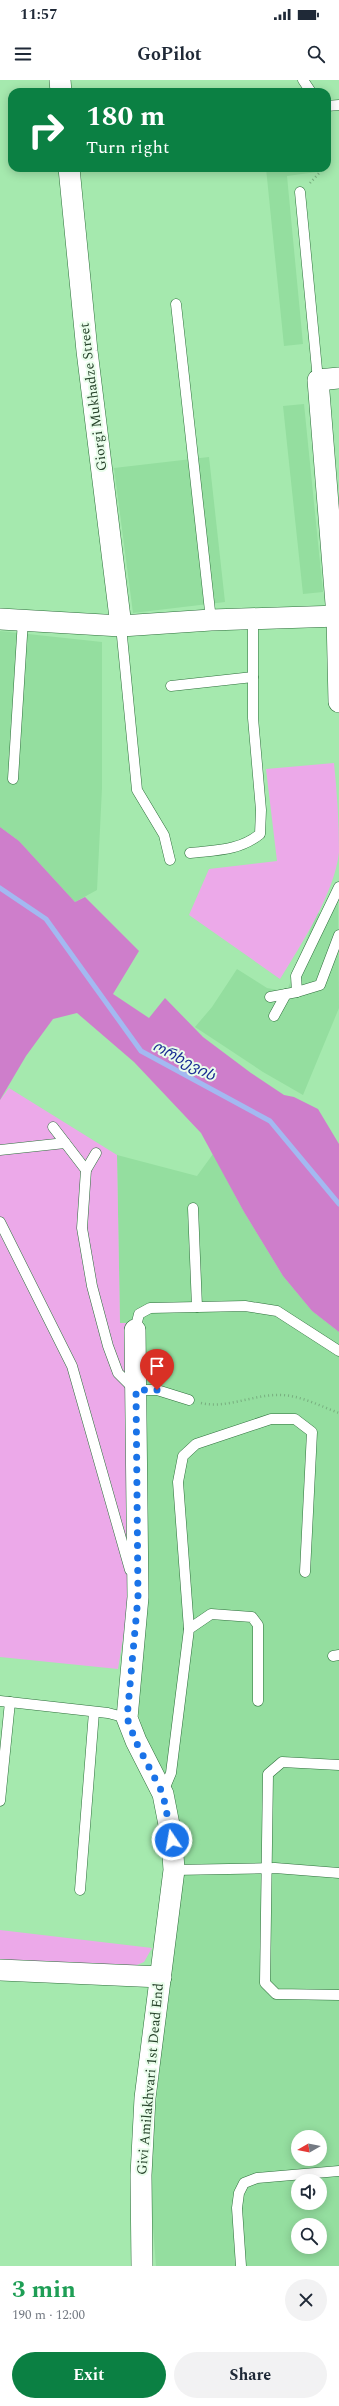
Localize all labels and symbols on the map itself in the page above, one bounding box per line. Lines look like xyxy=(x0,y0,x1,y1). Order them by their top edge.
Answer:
street label: Giorgi Mukhadze Street xyxy=(73,322,113,472)
water label: ორხევის xyxy=(149,1035,220,1088)
pin xyxy=(140,1349,174,1390)
position arrow xyxy=(151,1819,193,1861)
street label: Givi Amilakhvari 1st Dead End xyxy=(131,1982,169,2176)
north arrow xyxy=(291,2130,327,2166)

